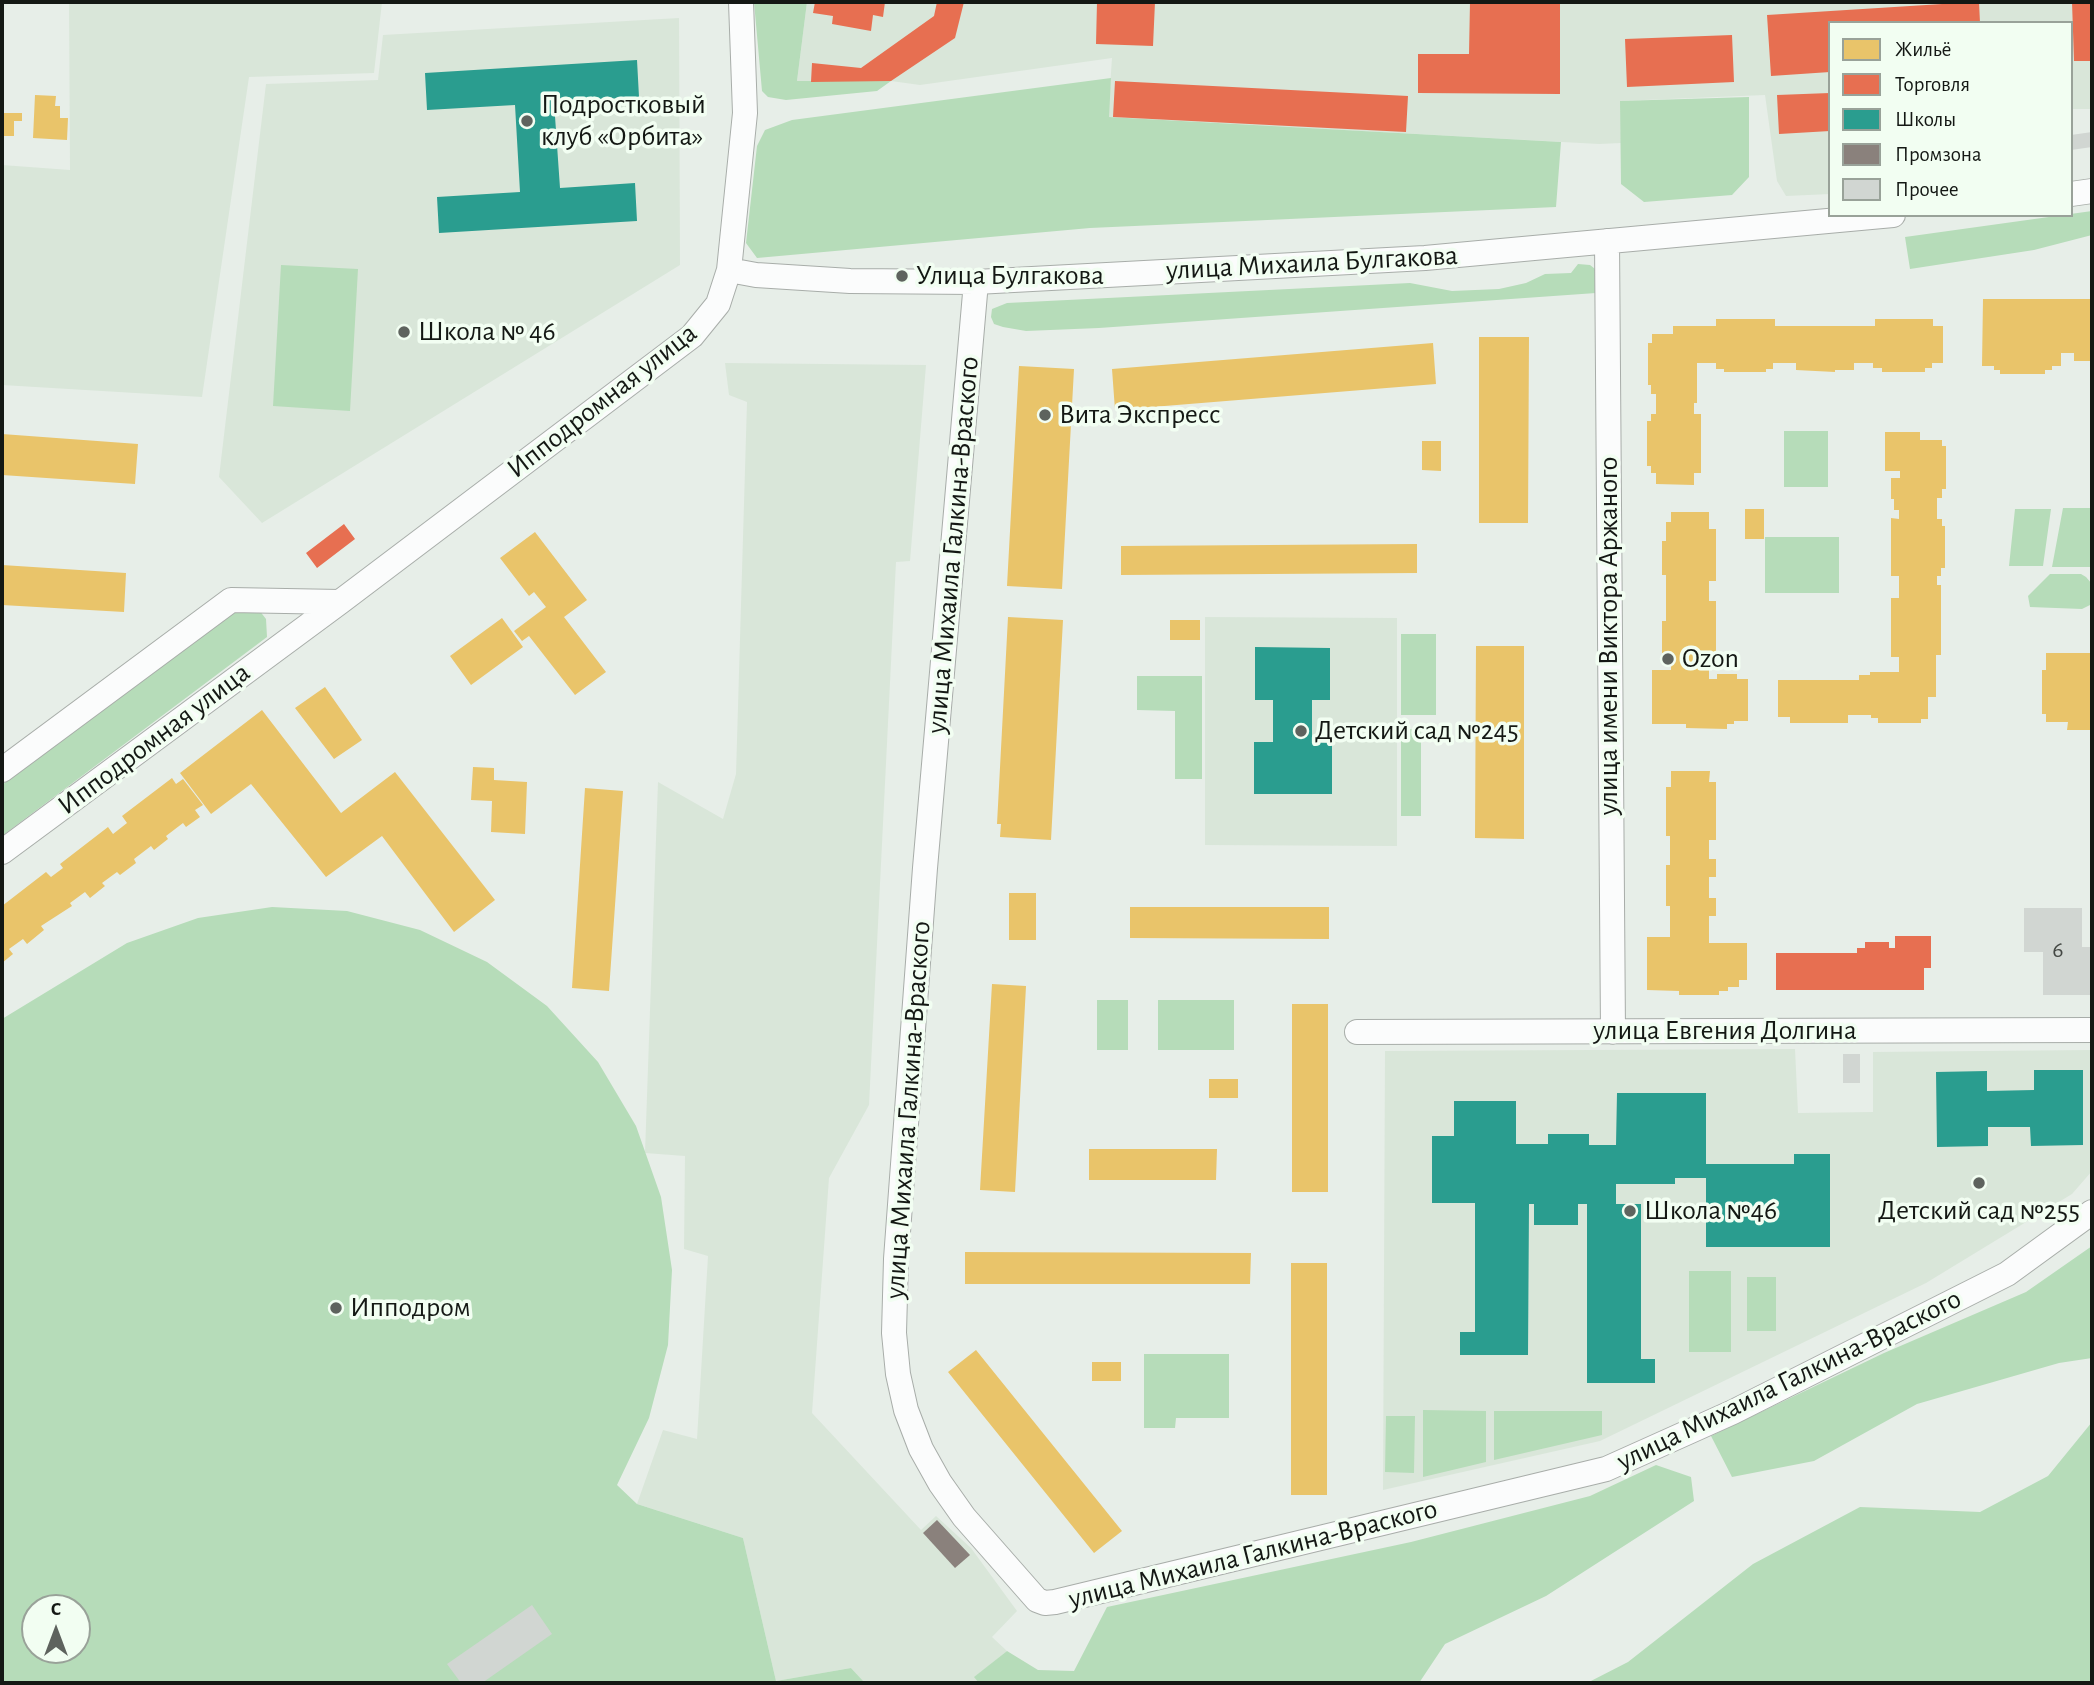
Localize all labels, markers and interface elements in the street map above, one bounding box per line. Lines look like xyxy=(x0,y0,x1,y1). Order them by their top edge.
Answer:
legend xyxy=(1828,21,2073,217)
text: Жильё xyxy=(1895,39,1951,60)
text: Торговля xyxy=(1895,74,1970,95)
place label: Подростковый клуб «Орбита» xyxy=(541,88,706,154)
text: Школы xyxy=(1895,109,1956,130)
marker: Подростковый клуб «Орбита» xyxy=(519,113,535,129)
text: Промзона xyxy=(1895,144,1982,165)
text: Прочее xyxy=(1895,179,1959,200)
street label: улица Михаила Булгакова xyxy=(1165,239,1459,287)
place label: Улица Булгакова xyxy=(916,259,1104,293)
marker: Улица Булгакова xyxy=(894,268,910,284)
place label: Школа № 46 xyxy=(418,315,556,349)
street label: Ипподромная улица xyxy=(500,316,704,486)
marker: Школа № 46 xyxy=(396,324,412,340)
street label: улица Михаила Галкина-Враского xyxy=(920,355,986,735)
place label: Вита Экспресс xyxy=(1059,398,1221,432)
marker: Вита Экспресс xyxy=(1037,407,1053,423)
street label: улица имени Виктора Аржаного xyxy=(1592,457,1626,815)
place label: Ozon xyxy=(1682,642,1739,676)
marker: Ozon xyxy=(1660,651,1676,667)
street label: Ипподромная улица xyxy=(51,656,257,822)
place label: Детский сад №245 xyxy=(1315,714,1519,748)
marker: Детский сад №245 xyxy=(1293,723,1309,739)
street label: улица Михаила Галкина-Враского xyxy=(878,920,938,1300)
house number: 6 xyxy=(2052,936,2064,964)
street label: улица Евгения Долгина xyxy=(1593,1014,1857,1048)
marker: Детский сад №255 xyxy=(1971,1175,1987,1191)
place label: Школа №46 xyxy=(1644,1194,1777,1228)
place label: Детский сад №255 xyxy=(1878,1194,2080,1228)
marker: Школа №46 xyxy=(1622,1203,1638,1219)
street label: улица Михаила Галкина-Враского xyxy=(1611,1282,1967,1478)
place label: Ипподром xyxy=(350,1291,471,1325)
marker: Ипподром xyxy=(328,1300,344,1316)
street label: улица Михаила Галкина-Враского xyxy=(1065,1492,1441,1616)
north arrow xyxy=(21,1594,91,1664)
text: С xyxy=(51,1600,61,1619)

